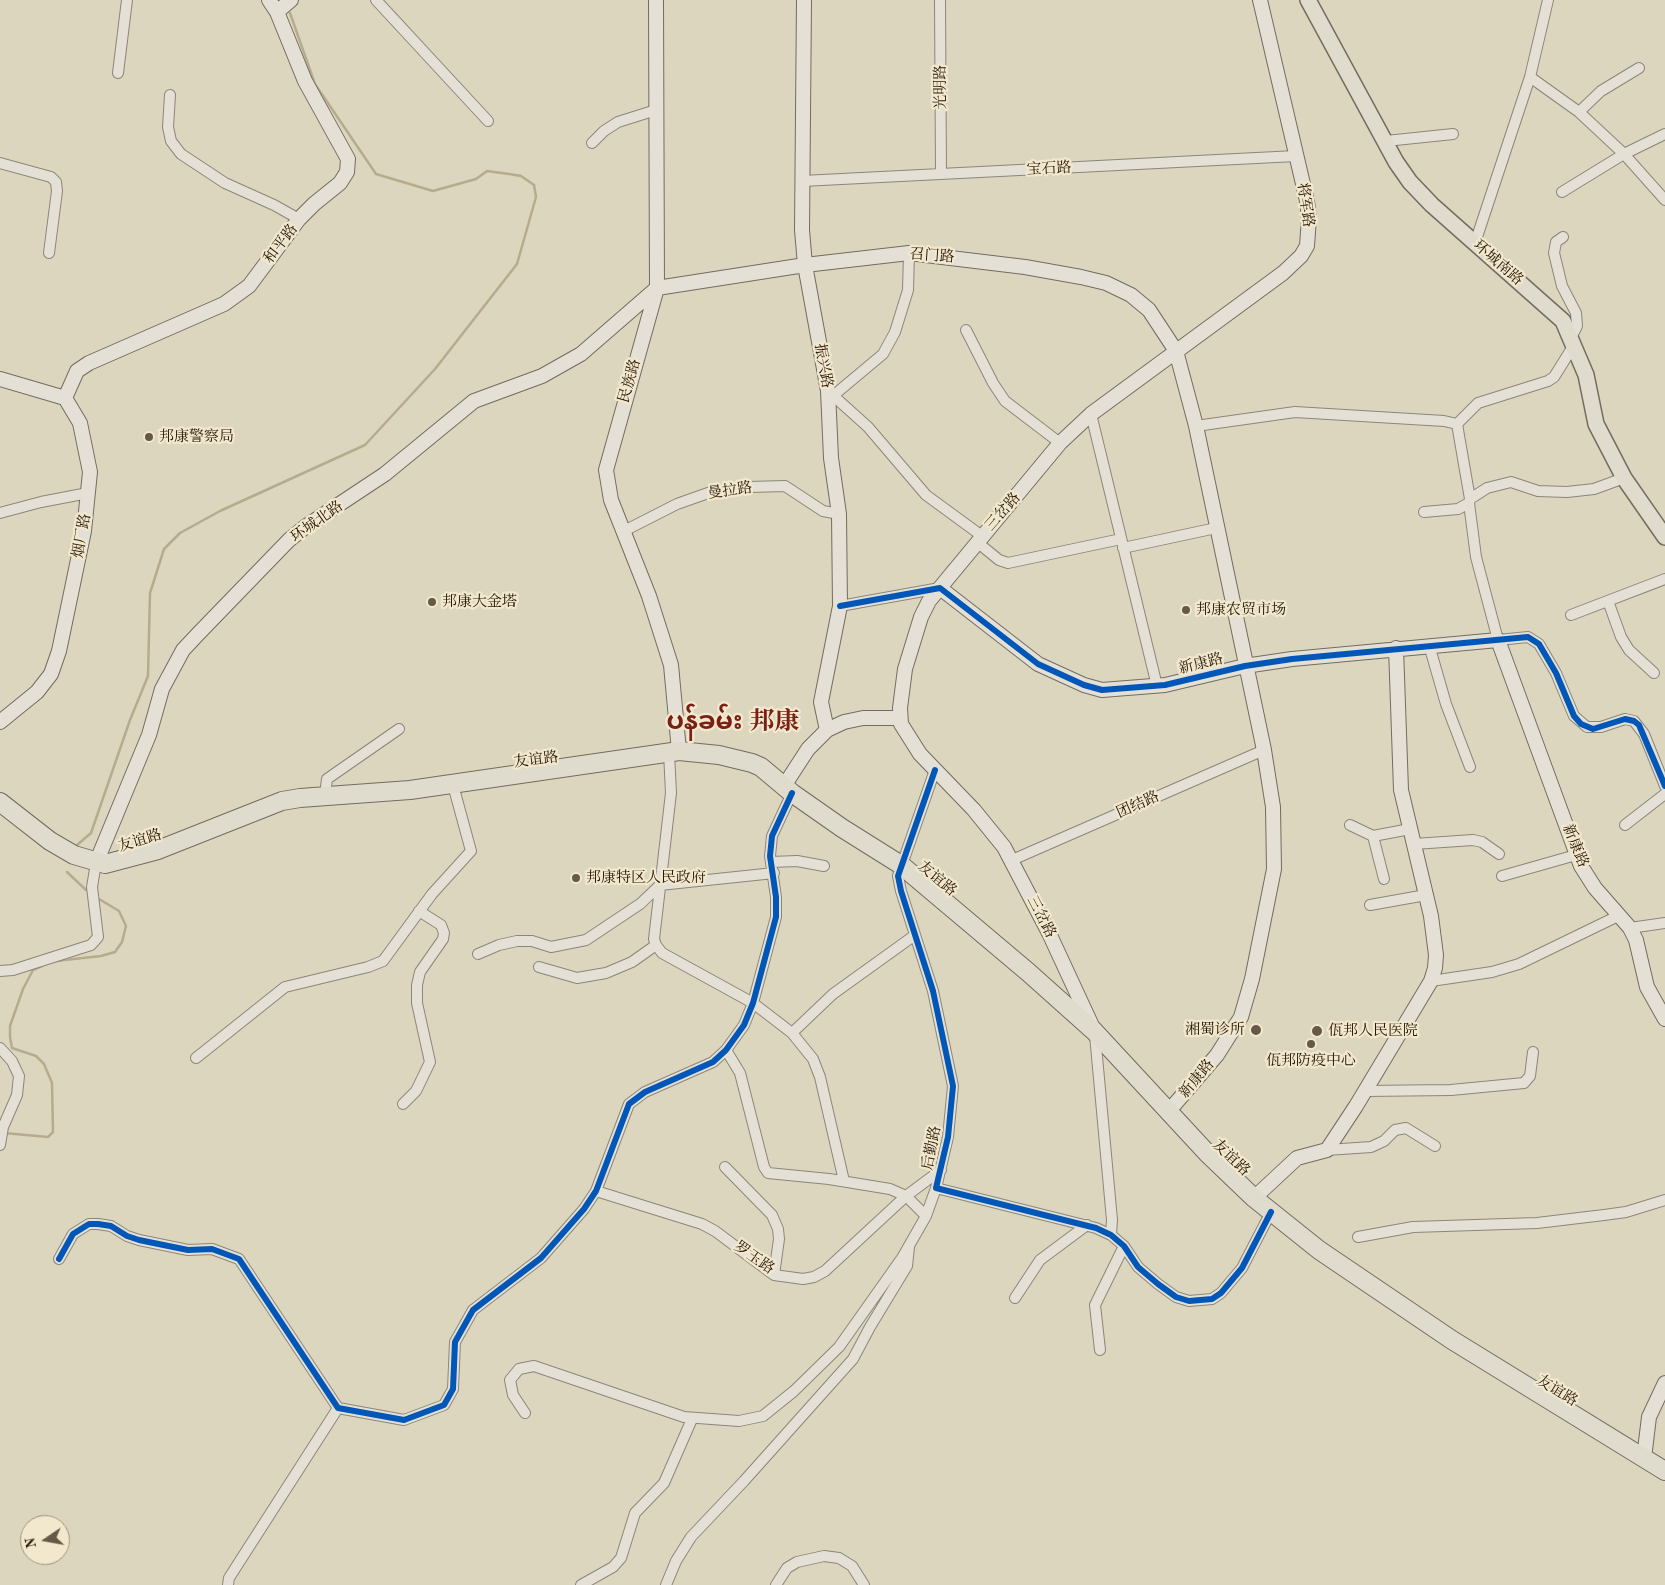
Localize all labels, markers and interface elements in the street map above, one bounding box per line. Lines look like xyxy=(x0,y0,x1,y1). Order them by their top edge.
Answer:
street label: 光明路 xyxy=(932,65,950,109)
street label: 宝石路 xyxy=(1026,159,1072,179)
street label: 将军路 xyxy=(1293,181,1317,229)
street label: 和平路 xyxy=(260,221,302,267)
street label: 环城南路 xyxy=(1469,237,1527,289)
street label: 召门路 xyxy=(909,245,955,267)
street label: 振兴路 xyxy=(810,342,836,390)
street label: 民族路 xyxy=(615,357,645,405)
place label: 邦康警察局 xyxy=(159,428,234,446)
marker: 邦康警察局 xyxy=(143,431,155,443)
street label: 曼拉路 xyxy=(706,479,754,503)
street label: 三岔路 xyxy=(981,489,1025,535)
street label: 环城北路 xyxy=(287,497,347,547)
street label: 烟厂路 xyxy=(69,512,95,560)
place label: 邦康大金塔 xyxy=(442,593,517,611)
marker: 邦康大金塔 xyxy=(426,596,438,608)
place label: 邦康农贸市场 xyxy=(1196,601,1286,619)
marker: 邦康农贸市场 xyxy=(1180,604,1192,616)
street label: 新康路 xyxy=(1177,650,1225,678)
district label: ပန်ခမ်း 邦康 xyxy=(667,707,799,737)
street label: 友谊路 xyxy=(513,748,559,772)
street label: 团结路 xyxy=(1114,788,1162,822)
street label: 新康路 xyxy=(1558,822,1592,870)
street label: 友谊路 xyxy=(116,826,164,856)
street label: 友谊路 xyxy=(914,858,960,900)
place label: 邦康特区人民政府 xyxy=(586,869,706,887)
marker: 邦康特区人民政府 xyxy=(570,872,582,884)
street label: 三岔路 xyxy=(1023,893,1059,941)
place label: 湘蜀诊所 xyxy=(1185,1021,1245,1039)
place label: 佤邦人民医院 xyxy=(1328,1022,1418,1040)
marker: 湘蜀诊所 xyxy=(1249,1023,1263,1037)
marker: 佤邦人民医院 xyxy=(1310,1024,1324,1038)
marker: 佤邦防疫中心 xyxy=(1305,1038,1317,1050)
place label: 佤邦防疫中心 xyxy=(1266,1052,1356,1070)
street label: 新康路 xyxy=(1176,1056,1218,1102)
street label: 后勤路 xyxy=(919,1124,945,1172)
street label: 友谊路 xyxy=(1209,1136,1253,1180)
street label: 罗玉路 xyxy=(730,1238,778,1278)
street label: 友谊路 xyxy=(1533,1371,1581,1411)
north arrow xyxy=(20,1515,70,1565)
text: N xyxy=(23,1536,39,1550)

